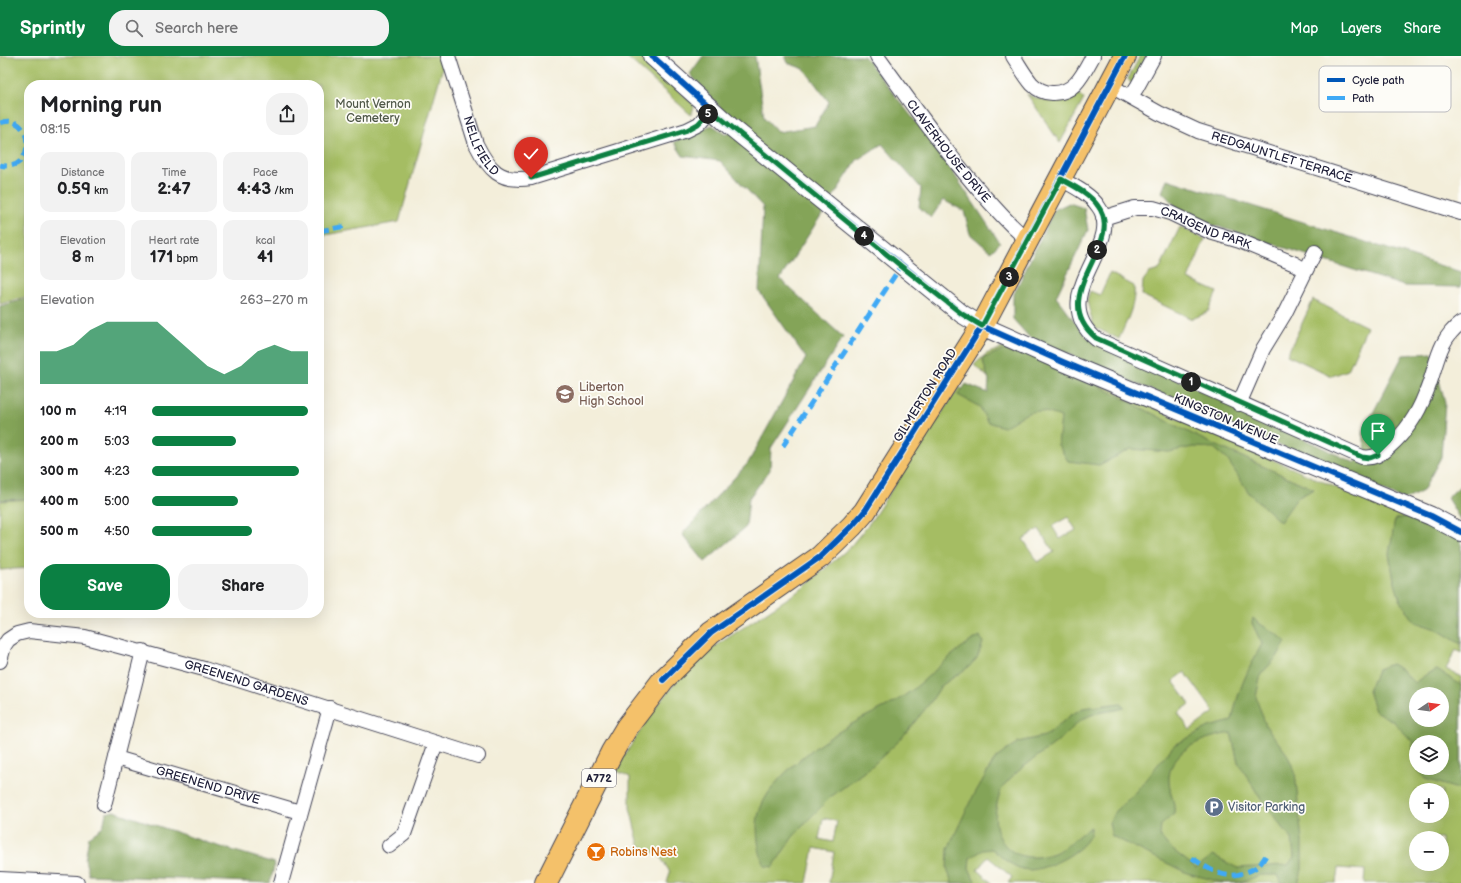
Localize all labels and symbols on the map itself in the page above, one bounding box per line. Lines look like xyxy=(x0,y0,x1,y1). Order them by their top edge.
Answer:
legend xyxy=(1319,66,1451,112)
text: Cycle path xyxy=(1352,74,1404,87)
text: Path xyxy=(1352,92,1374,105)
park label: Mount Vernon Cemetery xyxy=(335,97,411,126)
street label: CLAVERHOUSE DRIVE xyxy=(903,97,994,206)
pin: 5 xyxy=(698,104,718,124)
street label: NELLFIELD xyxy=(460,114,502,179)
street label: REDGAUNTLET TERRACE xyxy=(1209,129,1354,187)
pin xyxy=(514,137,548,178)
street label: CRAIGEND PARK xyxy=(1159,204,1253,253)
pin: 4 xyxy=(854,226,874,246)
pin: 2 xyxy=(1087,240,1107,260)
pin: 3 xyxy=(999,267,1019,287)
street label: GILMERTON ROAD xyxy=(891,345,960,445)
pin: 1 xyxy=(1181,372,1201,392)
place label: Liberton High School xyxy=(579,380,644,409)
school or university icon: Liberton High School xyxy=(554,383,576,405)
street label: KINGSTON AVENUE xyxy=(1171,391,1280,448)
pin xyxy=(1361,414,1395,455)
street label: GREENEND GARDENS xyxy=(183,657,310,710)
north arrow xyxy=(1409,687,1449,727)
street label: GREENEND DRIVE xyxy=(154,763,262,808)
road number: A772 xyxy=(582,769,616,787)
parking icon: Visitor Parking xyxy=(1203,796,1225,818)
place label: Visitor Parking xyxy=(1228,800,1305,815)
bar icon: Robins Nest xyxy=(585,841,607,863)
place label: Robins Nest xyxy=(610,845,677,860)

